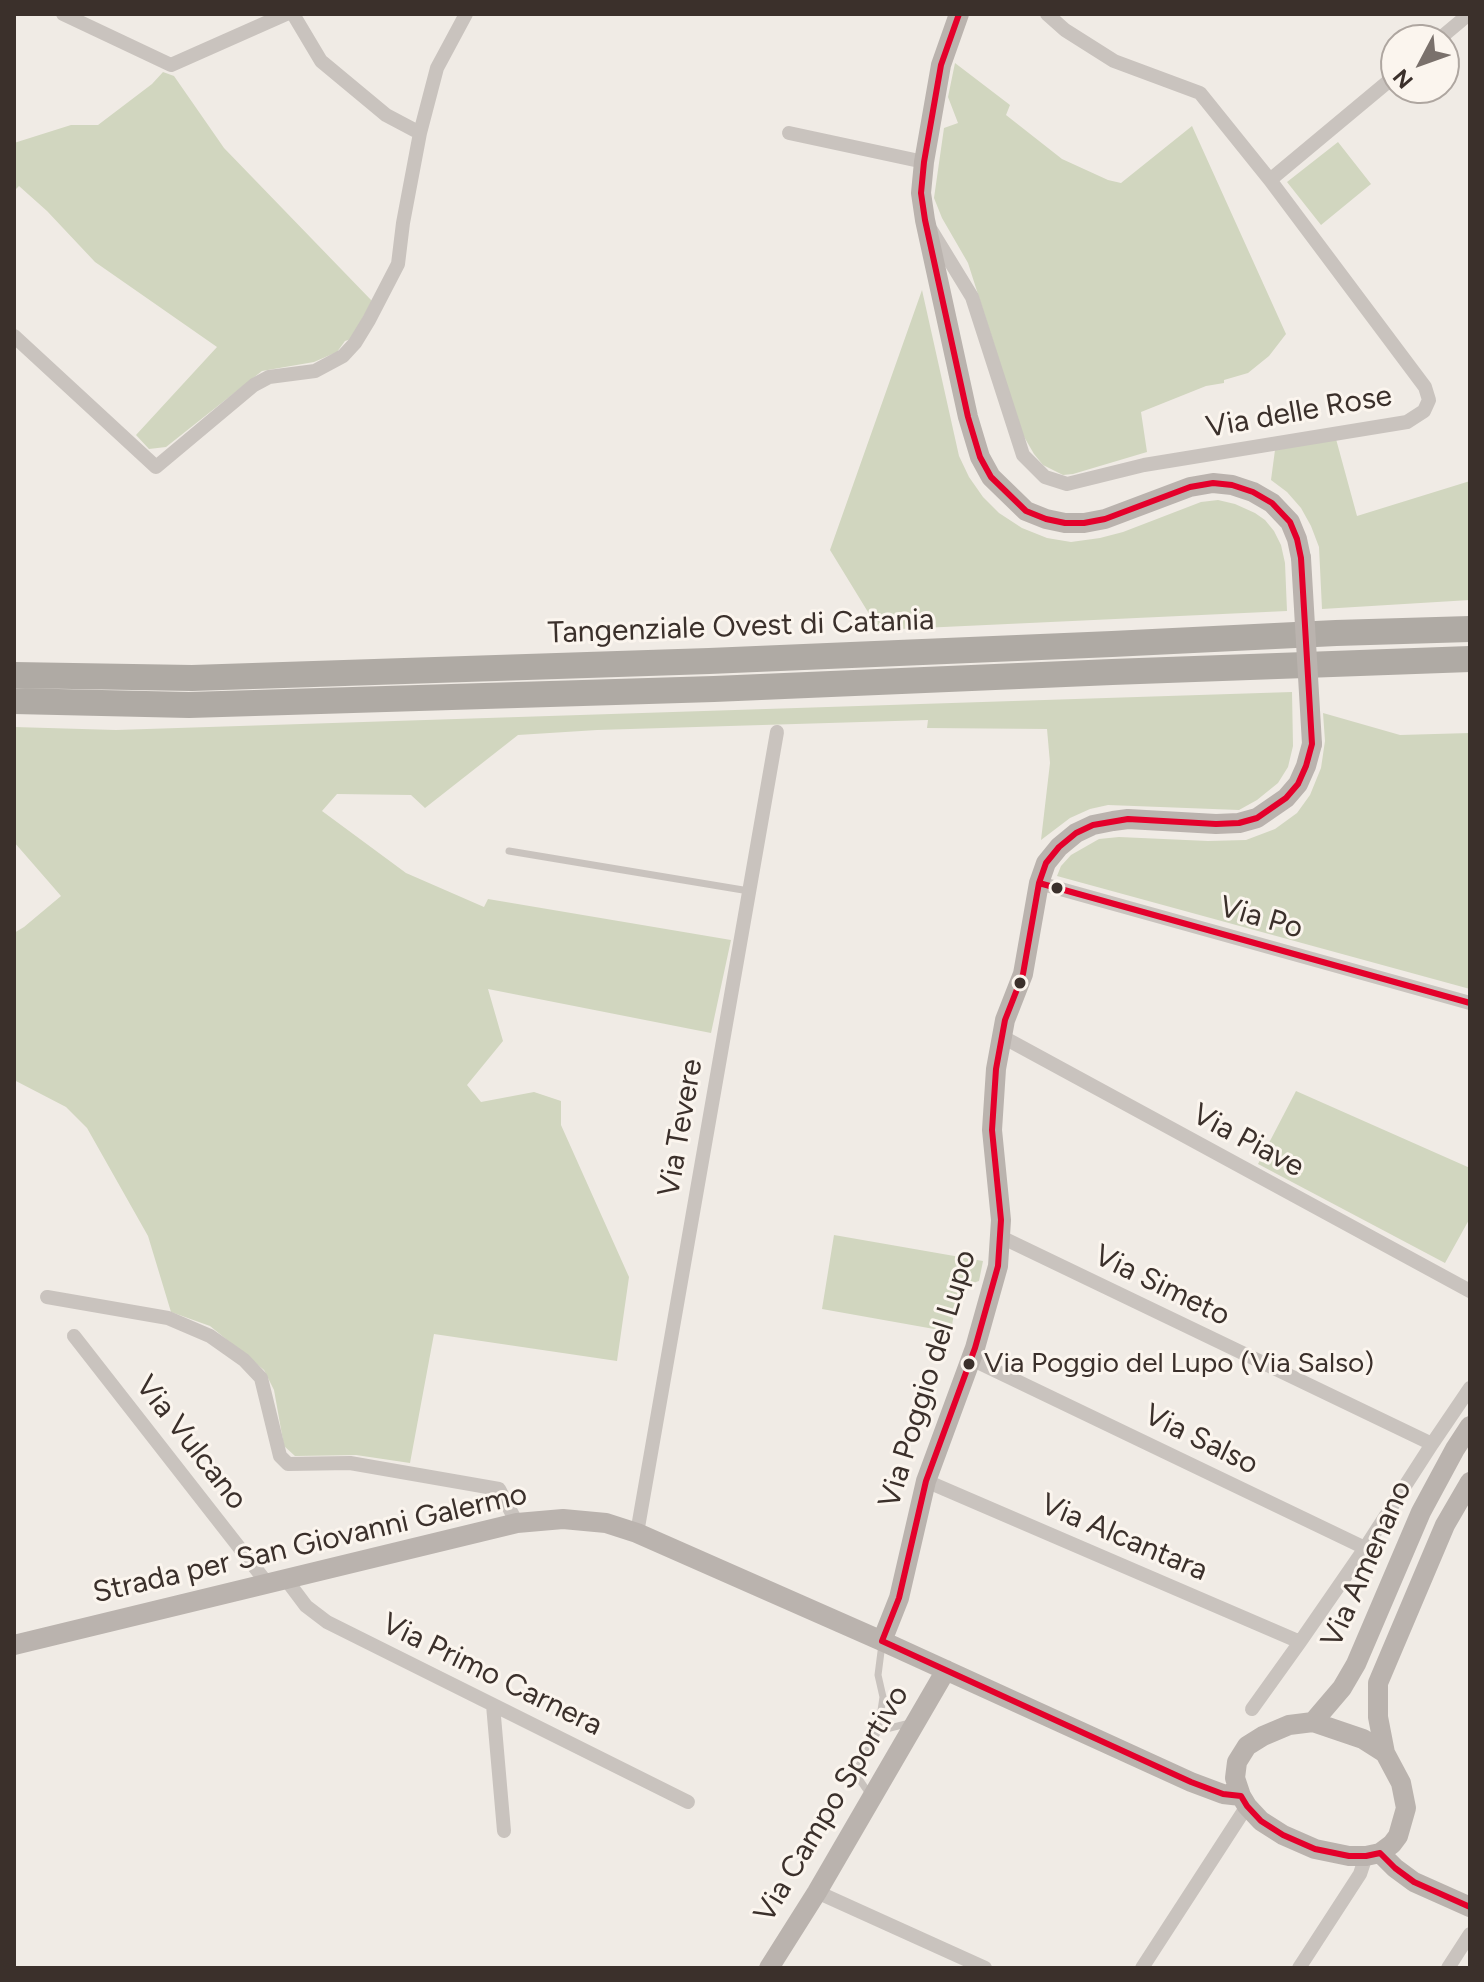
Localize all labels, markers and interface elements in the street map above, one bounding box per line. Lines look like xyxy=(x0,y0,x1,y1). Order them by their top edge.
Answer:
north arrow xyxy=(1380,24,1460,104)
text: N xyxy=(1387,63,1419,94)
street label: Via delle Rose xyxy=(1203,378,1395,446)
street label: Tangenziale Ovest di Catania xyxy=(547,602,935,652)
unlabelled marker xyxy=(1049,880,1065,896)
street label: Via Po xyxy=(1215,889,1307,947)
unlabelled marker xyxy=(1012,975,1028,991)
street label: Via Tevere xyxy=(651,1056,711,1200)
street label: Via Piave xyxy=(1186,1097,1310,1185)
street label: Via Simeto xyxy=(1088,1238,1236,1334)
street label: Via Poggio del Lupo xyxy=(872,1246,984,1512)
place label: Via Poggio del Lupo (Via Salso) xyxy=(984,1347,1374,1381)
marker: Via Poggio del Lupo (Via Salso) xyxy=(961,1356,977,1372)
street label: Via Vulcano xyxy=(128,1369,254,1517)
street label: Via Salso xyxy=(1138,1397,1264,1483)
street label: Via Amenano xyxy=(1314,1475,1420,1653)
street label: Strada per San Giovanni Galermo xyxy=(89,1476,531,1612)
street label: Via Alcantara xyxy=(1035,1487,1213,1589)
street label: Via Primo Carnera xyxy=(376,1606,608,1744)
street label: Via Campo Sportivo xyxy=(747,1679,917,1929)

